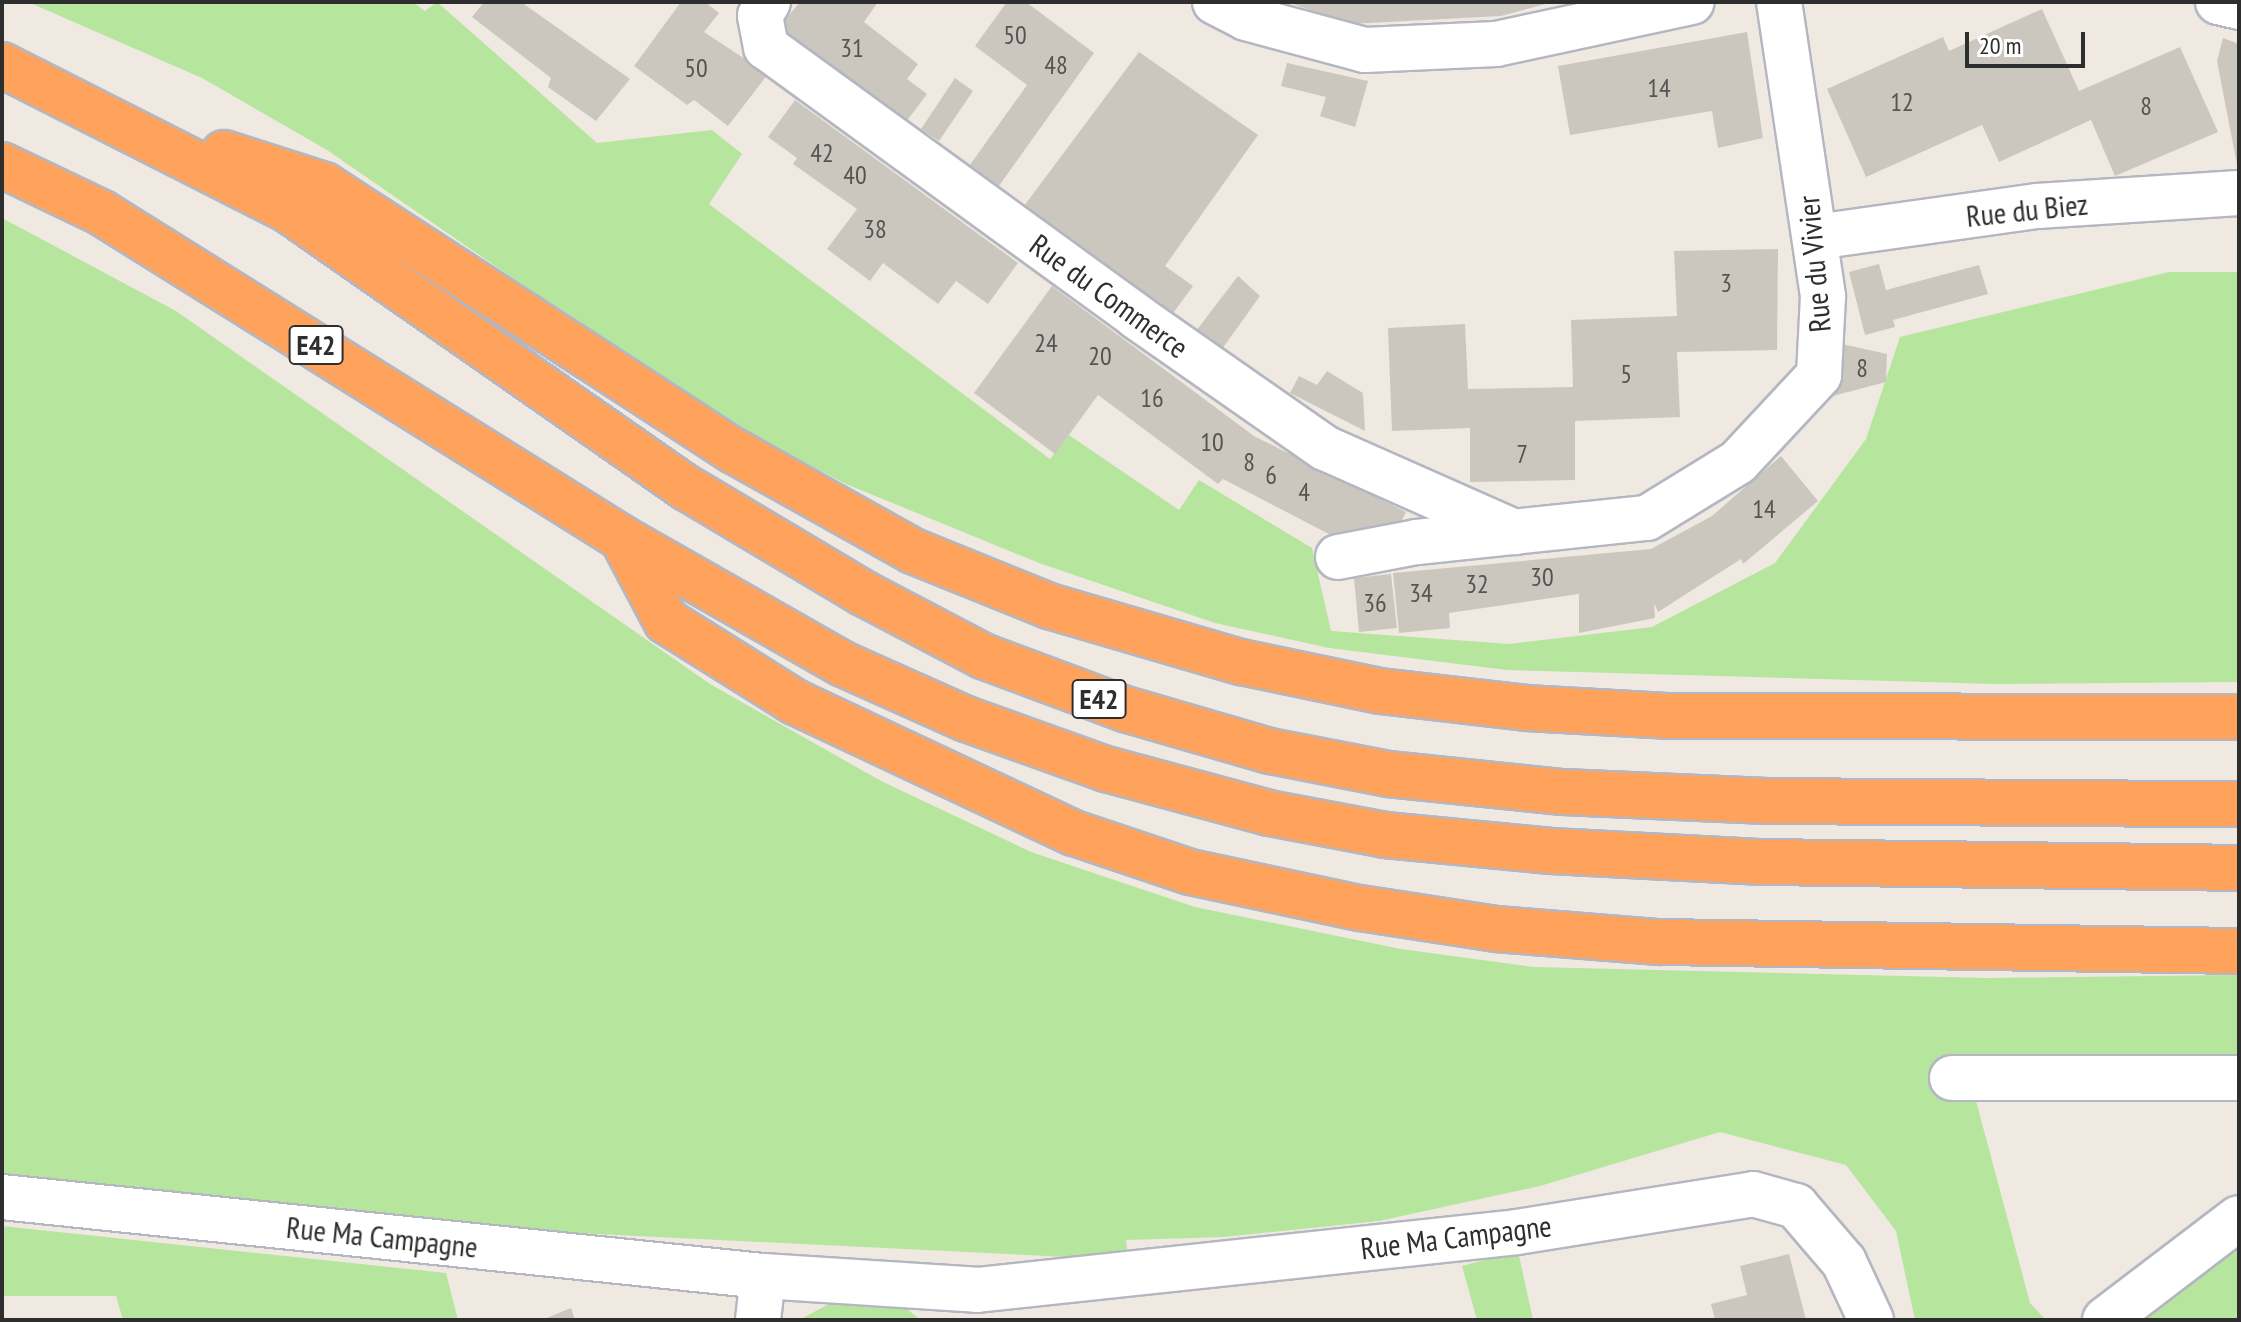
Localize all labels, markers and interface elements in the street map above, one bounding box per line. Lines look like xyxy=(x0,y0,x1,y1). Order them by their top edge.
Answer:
scale bar xyxy=(1969,16,2089,66)
house number: 50 xyxy=(1003,19,1027,51)
text: 20 m xyxy=(1979,30,2021,61)
house number: 31 xyxy=(840,32,864,64)
house number: 48 xyxy=(1044,49,1068,81)
house number: 50 xyxy=(684,52,708,84)
house number: 14 xyxy=(1647,72,1671,104)
house number: 12 xyxy=(1890,86,1914,118)
house number: 8 xyxy=(2140,90,2152,122)
house number: 42 xyxy=(810,137,834,169)
house number: 40 xyxy=(843,159,867,191)
street label: Rue du Biez xyxy=(1964,186,2090,234)
street label: Rue du Vivier xyxy=(1790,194,1838,334)
house number: 38 xyxy=(863,213,887,245)
street label: Rue du Commerce xyxy=(1023,227,1195,365)
house number: 3 xyxy=(1720,267,1732,299)
road number: E42 xyxy=(288,321,344,369)
house number: 24 xyxy=(1034,327,1058,359)
house number: 20 xyxy=(1088,340,1112,372)
house number: 8 xyxy=(1856,352,1868,384)
house number: 5 xyxy=(1620,358,1632,390)
house number: 16 xyxy=(1140,382,1164,414)
house number: 10 xyxy=(1200,426,1224,458)
house number: 7 xyxy=(1516,438,1528,470)
house number: 8 xyxy=(1243,446,1255,478)
house number: 6 xyxy=(1265,459,1277,491)
house number: 4 xyxy=(1298,476,1310,508)
house number: 14 xyxy=(1752,493,1776,525)
house number: 30 xyxy=(1530,561,1554,593)
house number: 32 xyxy=(1465,568,1489,600)
house number: 34 xyxy=(1409,577,1433,609)
house number: 36 xyxy=(1363,587,1387,619)
road number: E42 xyxy=(1071,675,1127,723)
street label: Rue Ma Campagne xyxy=(1358,1207,1554,1267)
street label: Rue Ma Campagne xyxy=(285,1209,479,1265)

